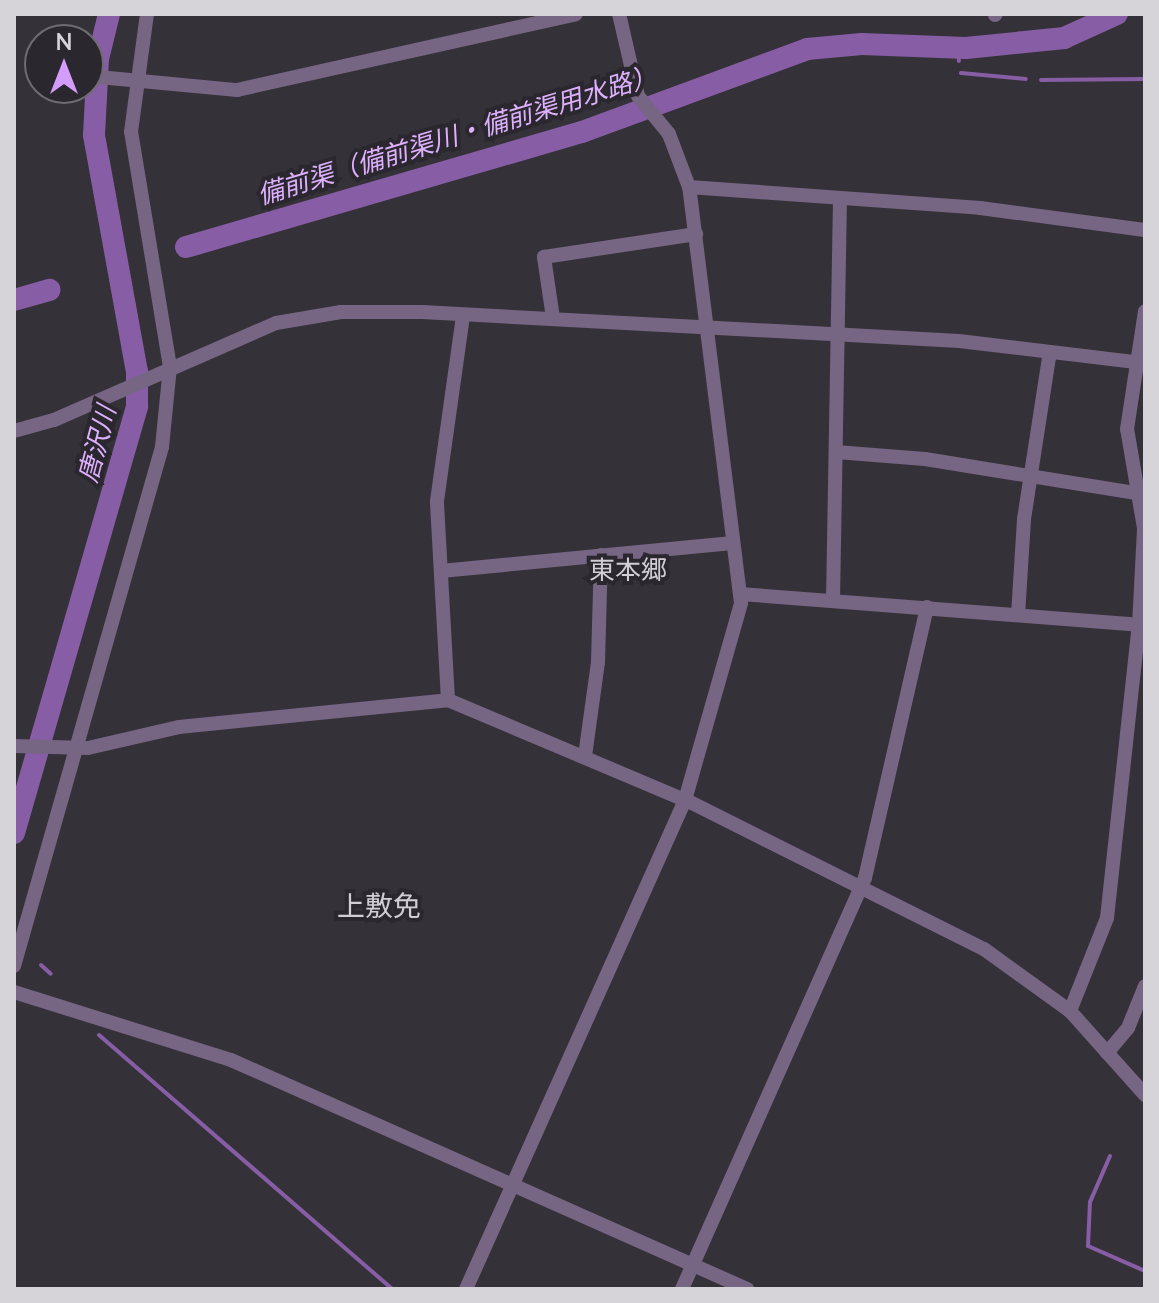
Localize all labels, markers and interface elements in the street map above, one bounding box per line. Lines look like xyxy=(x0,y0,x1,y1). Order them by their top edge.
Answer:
north arrow xyxy=(24,24,104,104)
text: N xyxy=(56,28,72,55)
water label: 備前渠（備前渠川・備前渠用水路） xyxy=(254,59,660,211)
water label: 唐沢川 xyxy=(72,402,122,486)
district label: 東本郷 xyxy=(589,554,667,586)
district label: 上敷免 xyxy=(337,888,421,922)

